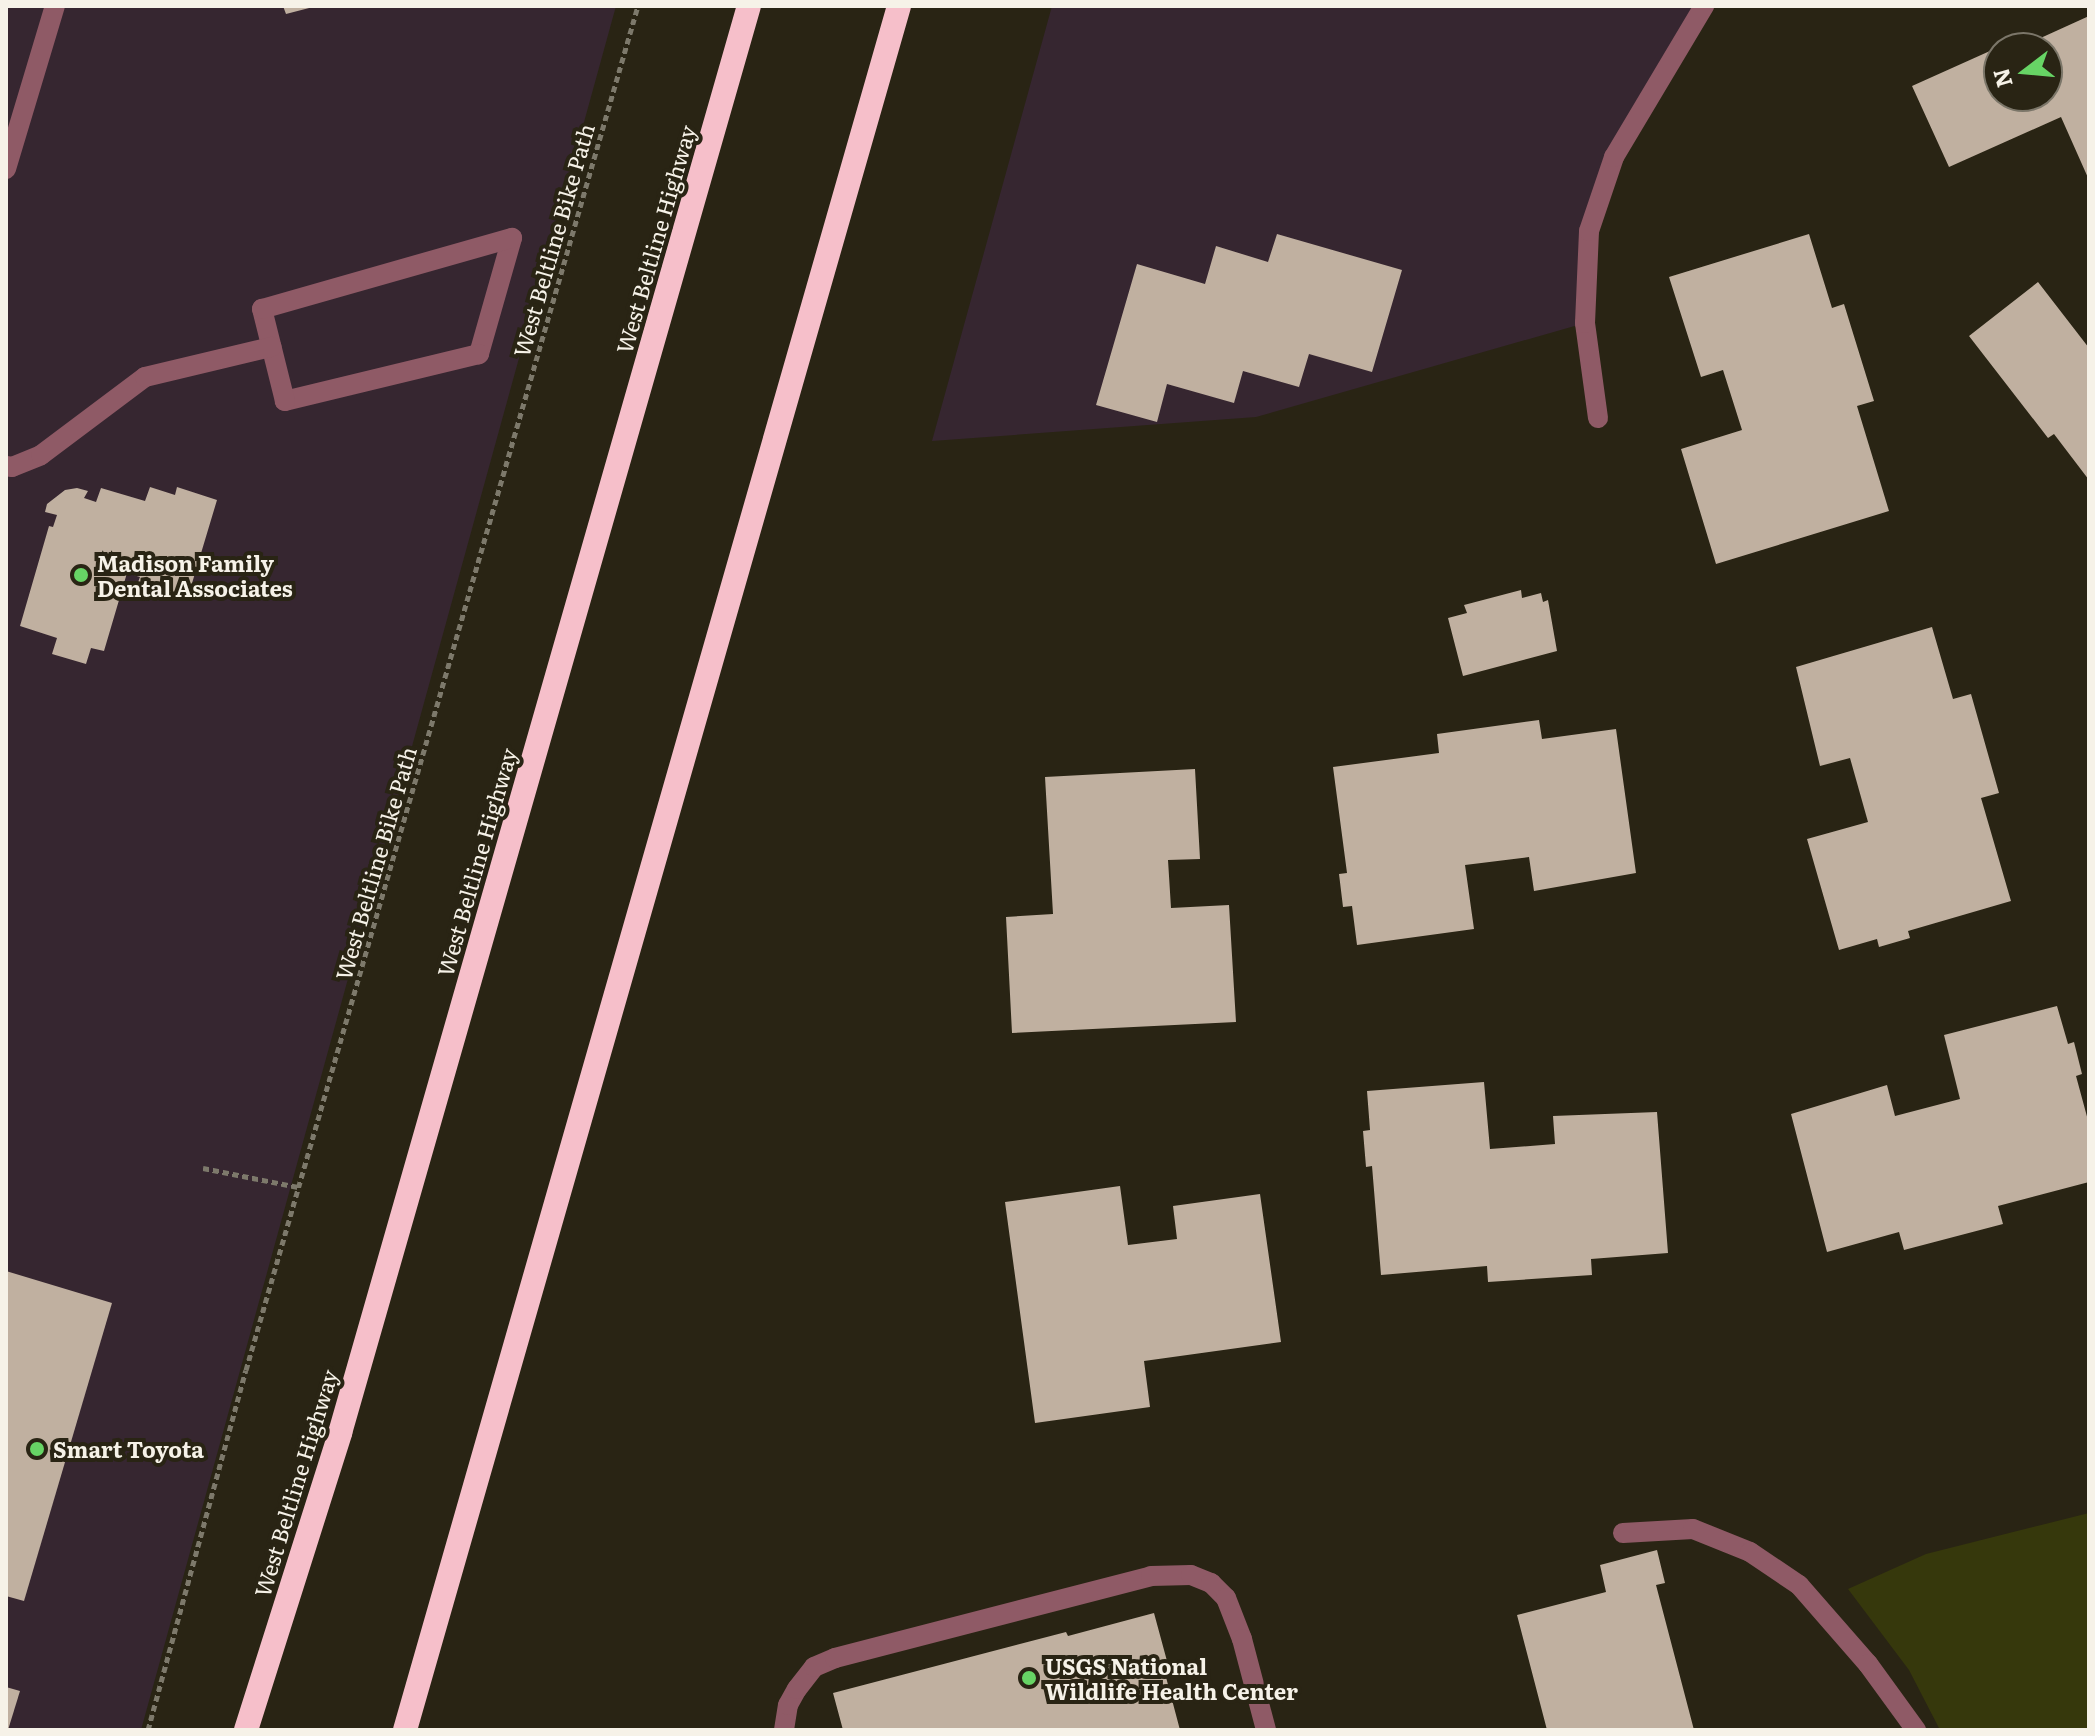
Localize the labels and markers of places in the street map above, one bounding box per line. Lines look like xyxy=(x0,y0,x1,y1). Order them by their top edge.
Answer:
place label: Madison Family Dental Associates xyxy=(97,549,293,600)
marker: Madison Family Dental Associates xyxy=(72,566,90,584)
place label: Smart Toyota xyxy=(53,1436,204,1462)
marker: Smart Toyota xyxy=(28,1440,46,1458)
place label: USGS National Wildlife Health Center xyxy=(1045,1652,1298,1704)
marker: USGS National Wildlife Health Center xyxy=(1020,1669,1038,1687)

